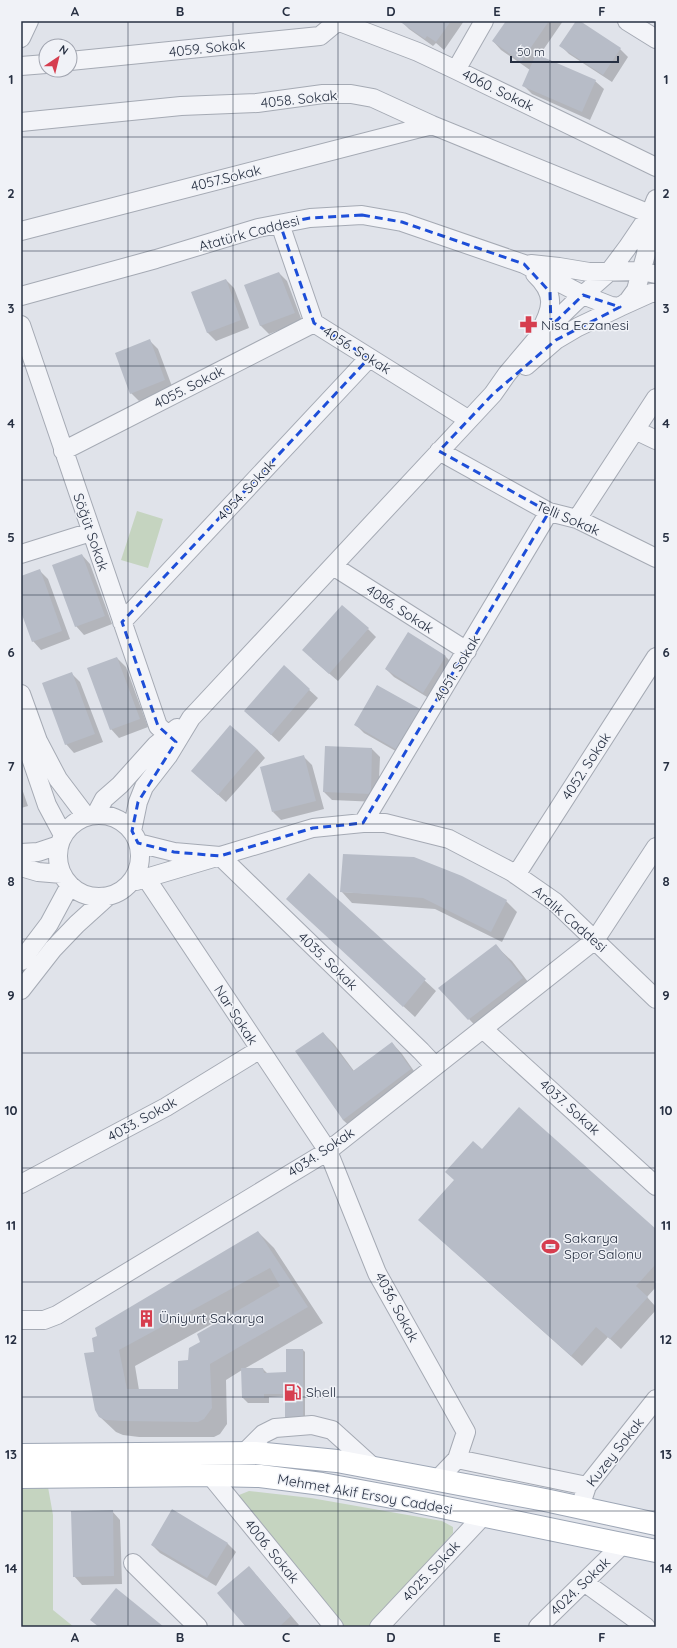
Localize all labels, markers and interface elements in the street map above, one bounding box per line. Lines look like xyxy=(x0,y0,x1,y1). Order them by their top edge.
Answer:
text: A xyxy=(71,3,80,19)
text: B xyxy=(176,3,184,19)
text: C xyxy=(282,3,290,19)
text: D xyxy=(386,3,396,19)
text: E xyxy=(493,3,501,19)
text: F xyxy=(598,3,606,19)
street label: 4059. Sokak xyxy=(168,35,246,61)
north arrow xyxy=(38,38,78,78)
scale bar xyxy=(511,38,618,64)
text: N xyxy=(56,42,71,58)
text: 50 m xyxy=(517,44,545,59)
street label: 4060. Sokak xyxy=(459,65,537,115)
text: 1 xyxy=(8,71,14,87)
text: 1 xyxy=(663,71,669,87)
street label: 4058. Sokak xyxy=(260,86,338,112)
street label: 4057.Sokak xyxy=(189,161,263,195)
text: 2 xyxy=(7,185,15,201)
text: 2 xyxy=(662,185,670,201)
street label: Atatürk Caddesi xyxy=(197,211,301,255)
text: 3 xyxy=(8,300,15,316)
text: 3 xyxy=(663,300,670,316)
pharmacy icon: Nisa Eczanesi xyxy=(518,315,538,335)
place label: Nisa Eczanesi xyxy=(541,316,629,334)
street label: 4056. Sokak xyxy=(320,322,394,378)
street label: 4055. Sokak xyxy=(151,362,227,412)
text: 4 xyxy=(7,415,15,431)
text: 4 xyxy=(662,415,670,431)
street label: 4054. Sokak xyxy=(213,456,279,524)
street label: Söğüt Sokak xyxy=(69,491,113,573)
street label: Telli Sokak xyxy=(533,496,603,540)
text: 5 xyxy=(7,529,15,545)
text: 5 xyxy=(662,529,670,545)
street label: 4086. Sokak xyxy=(363,581,437,637)
street label: 4051. Sokak xyxy=(430,631,484,705)
text: 6 xyxy=(7,644,15,660)
text: 6 xyxy=(662,644,670,660)
street label: 4052. Sokak xyxy=(557,729,615,803)
text: 7 xyxy=(7,758,15,774)
text: 7 xyxy=(662,758,670,774)
text: 8 xyxy=(7,873,15,889)
text: 8 xyxy=(662,873,670,889)
street label: Aralık Caddesi xyxy=(529,882,611,956)
street label: 4035. Sokak xyxy=(294,928,362,994)
street label: Nar Sokak xyxy=(210,982,262,1048)
text: 9 xyxy=(7,987,15,1003)
text: 9 xyxy=(662,987,670,1003)
street label: 4037. Sokak xyxy=(536,1075,604,1139)
street label: 4033. Sokak xyxy=(104,1093,180,1145)
text: 10 xyxy=(4,1102,18,1118)
text: 10 xyxy=(659,1102,673,1118)
street label: 4034. Sokak xyxy=(284,1123,358,1181)
text: 11 xyxy=(6,1217,16,1233)
text: 11 xyxy=(661,1217,671,1233)
place label: Sakarya Spor Salonu xyxy=(564,1229,642,1263)
sports icon: Sakarya Spor Salonu xyxy=(541,1236,561,1256)
street label: 4036. Sokak xyxy=(371,1269,423,1345)
building icon: Üniyurt Sakarya xyxy=(136,1308,156,1328)
place label: Üniyurt Sakarya xyxy=(159,1309,264,1327)
text: 12 xyxy=(5,1331,17,1347)
text: 12 xyxy=(660,1331,672,1347)
fuel station icon: Shell xyxy=(283,1382,303,1402)
place label: Shell xyxy=(306,1383,336,1401)
street label: Kuzey Sokak xyxy=(582,1414,648,1490)
text: 13 xyxy=(5,1446,17,1462)
text: 13 xyxy=(660,1446,672,1462)
street label: Mehmet Akif Ersoy Caddesi xyxy=(276,1470,454,1518)
street label: 4006. Sokak xyxy=(241,1515,303,1587)
street label: 4025. Sokak xyxy=(398,1537,464,1605)
street label: 4024. Sokak xyxy=(546,1553,614,1619)
text: 14 xyxy=(5,1560,18,1576)
text: 14 xyxy=(660,1560,673,1576)
text: A xyxy=(71,1629,80,1645)
text: B xyxy=(176,1629,184,1645)
text: C xyxy=(282,1629,290,1645)
text: D xyxy=(386,1629,396,1645)
text: E xyxy=(493,1629,501,1645)
text: F xyxy=(598,1629,606,1645)

